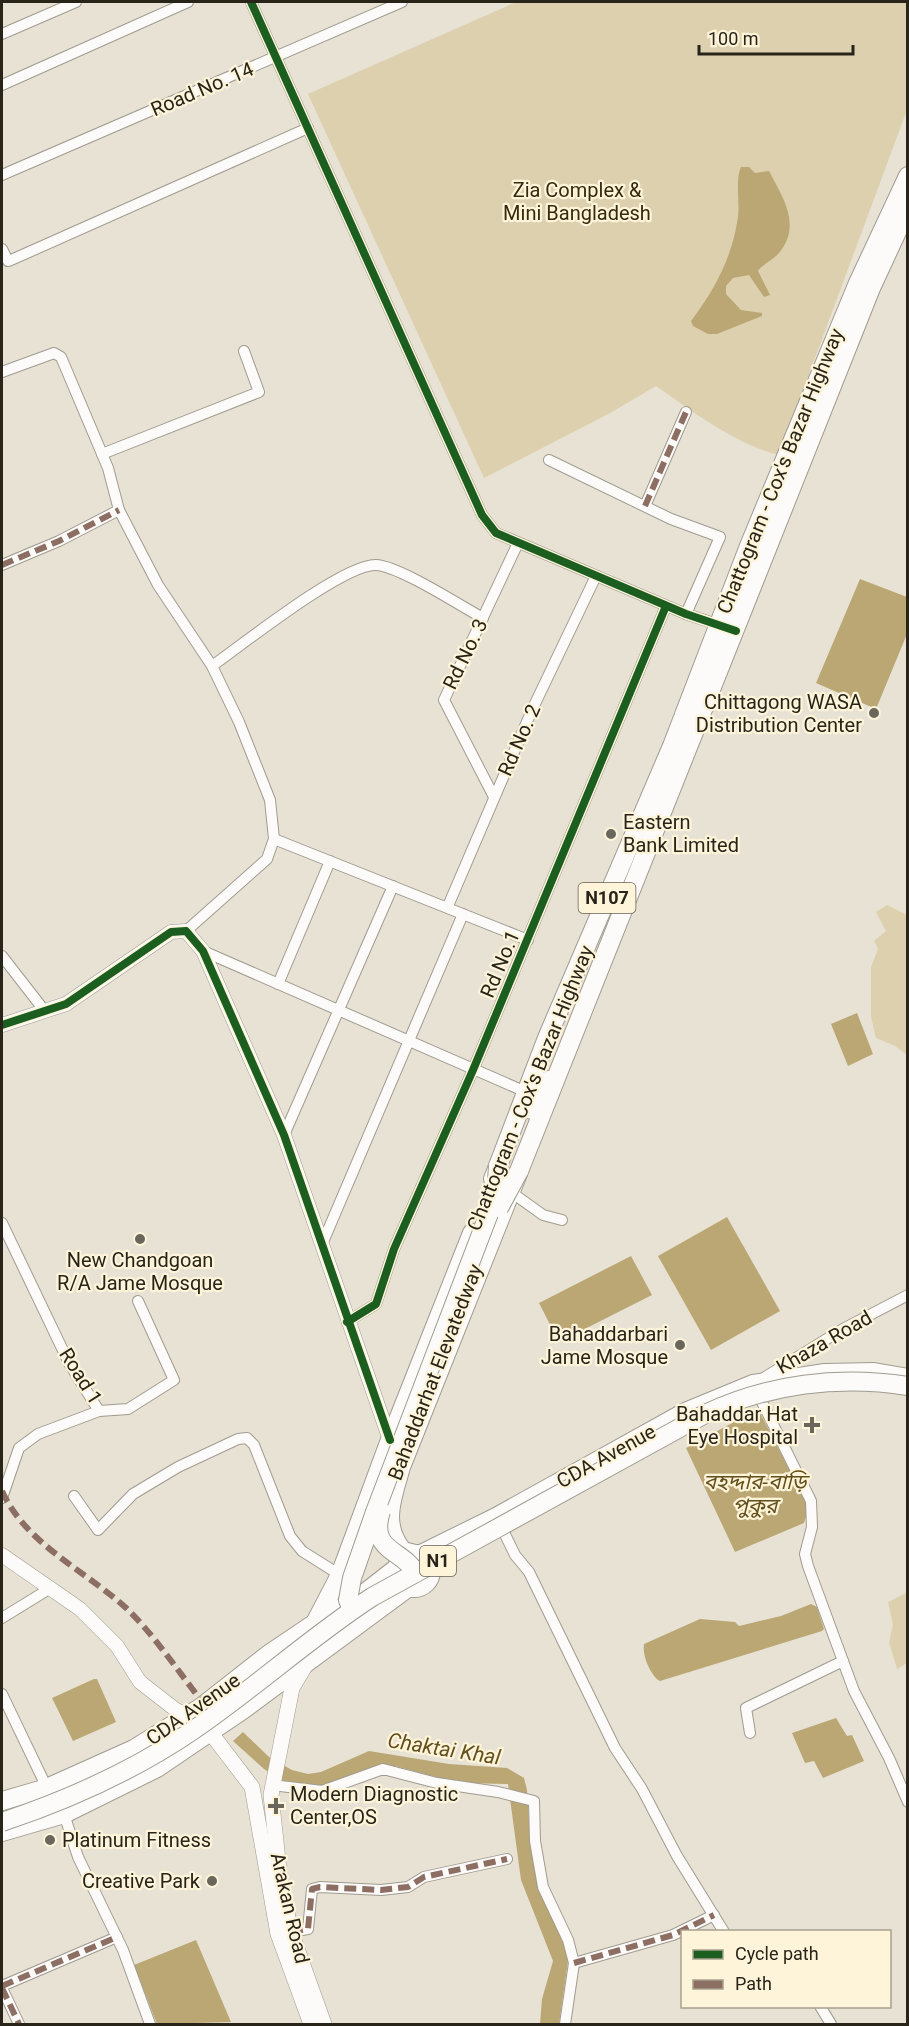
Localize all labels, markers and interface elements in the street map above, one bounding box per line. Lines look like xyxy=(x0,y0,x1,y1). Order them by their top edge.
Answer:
scale bar xyxy=(699,18,854,56)
text: 100 m xyxy=(708,28,759,49)
street label: Road No. 14 xyxy=(147,57,257,121)
park label: Zia Complex & Mini Bangladesh xyxy=(503,178,651,225)
street label: Chattogram - Cox's Bazar Highway xyxy=(712,324,849,617)
street label: Rd No. 3 xyxy=(438,615,492,693)
place label: Chittagong WASA Distribution Center xyxy=(696,690,862,737)
street label: Rd No. 2 xyxy=(493,701,545,779)
marker: Chittagong WASA Distribution Center xyxy=(867,706,881,720)
place label: Eastern Bank Limited xyxy=(623,810,739,857)
marker: Eastern Bank Limited xyxy=(604,827,618,841)
road number: N107 xyxy=(578,883,636,913)
street label: Rd No.1 xyxy=(475,927,525,1001)
street label: Chattogram - Cox's Bazar Highway xyxy=(462,941,599,1234)
marker: New Chandgoan R/A Jame Mosque xyxy=(133,1232,147,1246)
place label: New Chandgoan R/A Jame Mosque xyxy=(57,1248,223,1295)
street label: Bahaddarhat Elevatedway xyxy=(383,1260,488,1483)
street label: Khaza Road xyxy=(772,1305,876,1379)
place label: Bahaddarbari Jame Mosque xyxy=(541,1322,668,1369)
marker: Bahaddarbari Jame Mosque xyxy=(673,1338,687,1352)
street label: Road 1 xyxy=(54,1343,108,1409)
place label: Bahaddar Hat Eye Hospital xyxy=(676,1402,798,1449)
marker: Bahaddar Hat Eye Hospital xyxy=(803,1416,821,1434)
street label: CDA Avenue xyxy=(552,1419,660,1493)
water label: বহদ্দার-বাড়ি পুকুর xyxy=(703,1470,811,1518)
road number: N1 xyxy=(420,1546,456,1576)
street label: CDA Avenue xyxy=(141,1668,245,1750)
water label: Chaktai Khal xyxy=(386,1728,503,1770)
place label: Modern Diagnostic Center,OS xyxy=(290,1782,458,1829)
marker: Modern Diagnostic Center,OS xyxy=(267,1797,285,1815)
place label: Platinum Fitness xyxy=(62,1828,211,1852)
marker: Platinum Fitness xyxy=(43,1833,57,1847)
street label: Arakan Road xyxy=(266,1850,314,1966)
place label: Creative Park xyxy=(82,1869,201,1893)
marker: Creative Park xyxy=(205,1874,219,1888)
legend xyxy=(681,1930,891,2008)
text: Cycle path xyxy=(735,1943,819,1964)
text: Path xyxy=(735,1973,772,1994)

